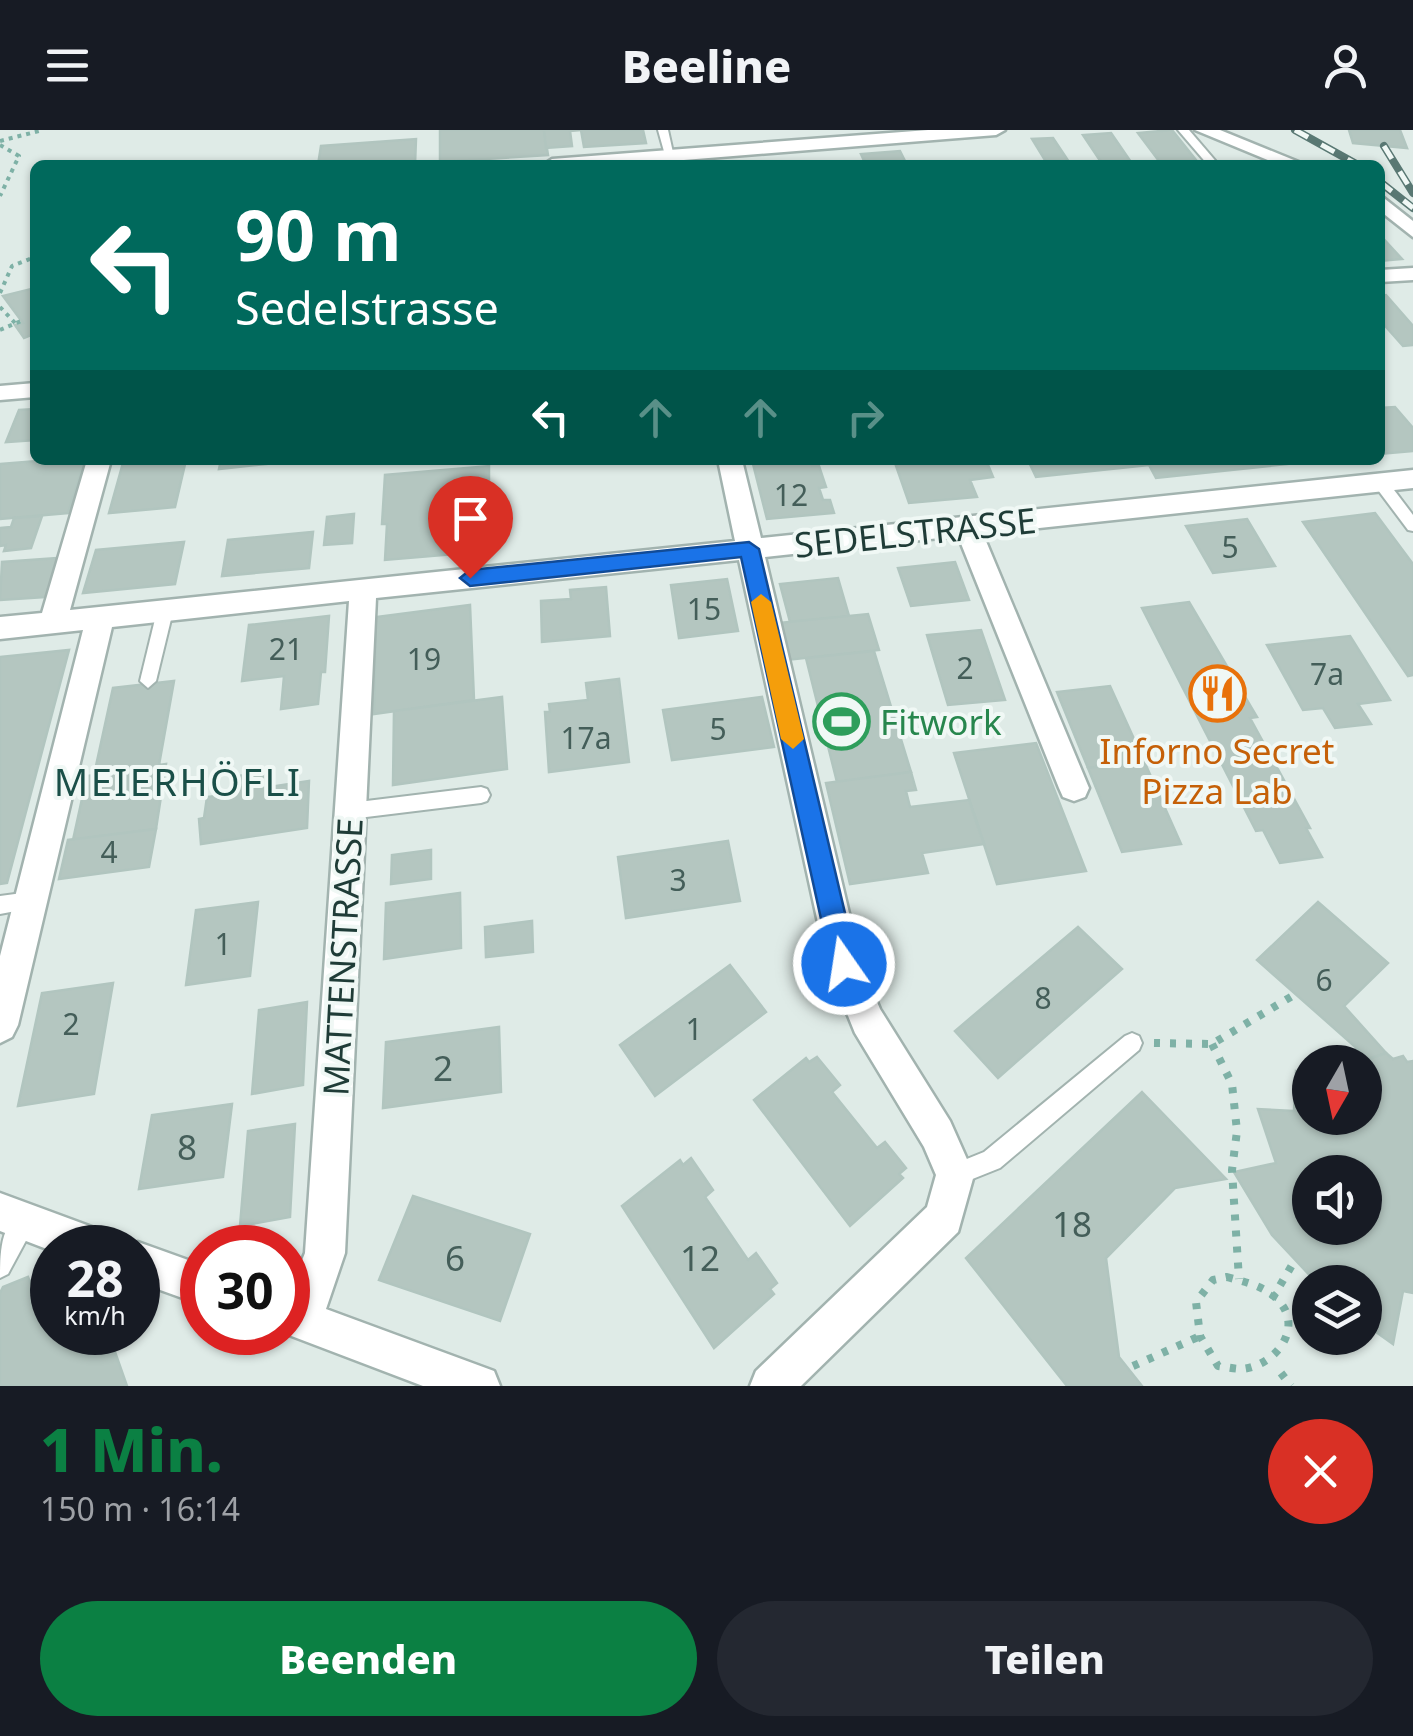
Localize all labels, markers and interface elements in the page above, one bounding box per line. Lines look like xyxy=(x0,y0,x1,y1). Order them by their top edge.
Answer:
text: Beeline xyxy=(622,35,791,96)
icon: menu xyxy=(40,38,95,93)
icon: person xyxy=(1318,38,1373,93)
text: 90 m xyxy=(235,186,402,282)
icon: left xyxy=(70,200,200,330)
text: Sedelstrasse xyxy=(235,277,499,338)
icon: left xyxy=(523,390,578,445)
icon: ahead xyxy=(628,390,683,445)
icon: ahead xyxy=(733,390,788,445)
icon: right xyxy=(838,390,893,445)
house number: 12 xyxy=(774,474,808,515)
pin xyxy=(428,476,513,579)
icon: arrive xyxy=(443,491,498,546)
street label: SEDELSTRASSE xyxy=(792,496,1038,568)
house number: 5 xyxy=(1221,526,1239,567)
house number: 15 xyxy=(687,588,721,629)
house number: 21 xyxy=(269,628,303,669)
house number: 19 xyxy=(407,638,441,679)
house number: 2 xyxy=(956,647,974,688)
house number: 7a xyxy=(1310,653,1344,694)
restaurant icon: Inforno Secret Pizza Lab xyxy=(1187,664,1247,724)
sports icon: Fitwork xyxy=(811,691,871,751)
place label: Fitwork xyxy=(880,698,1002,745)
house number: 5 xyxy=(709,708,727,749)
house number: 17a xyxy=(560,717,612,758)
place label: Inforno Secret Pizza Lab xyxy=(1100,727,1334,814)
district label: MEIERHÖFLI xyxy=(54,755,302,807)
street label: MATTENSTRASSE xyxy=(311,817,373,1097)
house number: 4 xyxy=(100,831,118,872)
house number: 3 xyxy=(669,859,687,900)
position arrow xyxy=(792,912,896,1016)
house number: 1 xyxy=(214,923,232,964)
house number: 6 xyxy=(1315,959,1333,1000)
house number: 8 xyxy=(1034,977,1052,1018)
house number: 2 xyxy=(62,1003,80,1044)
house number: 1 xyxy=(685,1008,703,1049)
house number: 2 xyxy=(433,1044,453,1091)
north arrow xyxy=(1292,1045,1382,1135)
map controls xyxy=(1292,1045,1382,1355)
house number: 8 xyxy=(177,1123,197,1170)
button: sound xyxy=(1292,1155,1382,1245)
house number: 18 xyxy=(1052,1200,1092,1247)
speed limit sign: 30 xyxy=(180,1225,310,1355)
house number: 6 xyxy=(445,1234,465,1281)
house number: 12 xyxy=(680,1234,720,1281)
text: 28 xyxy=(66,1244,124,1312)
button: layers xyxy=(1292,1265,1382,1355)
text: km/h xyxy=(64,1298,126,1332)
text: 1 Min. xyxy=(40,1408,223,1490)
button: close xyxy=(1268,1419,1373,1524)
text: 150 m · 16:14 xyxy=(40,1487,240,1530)
button: Beenden xyxy=(40,1601,697,1716)
button: Teilen xyxy=(717,1601,1373,1716)

